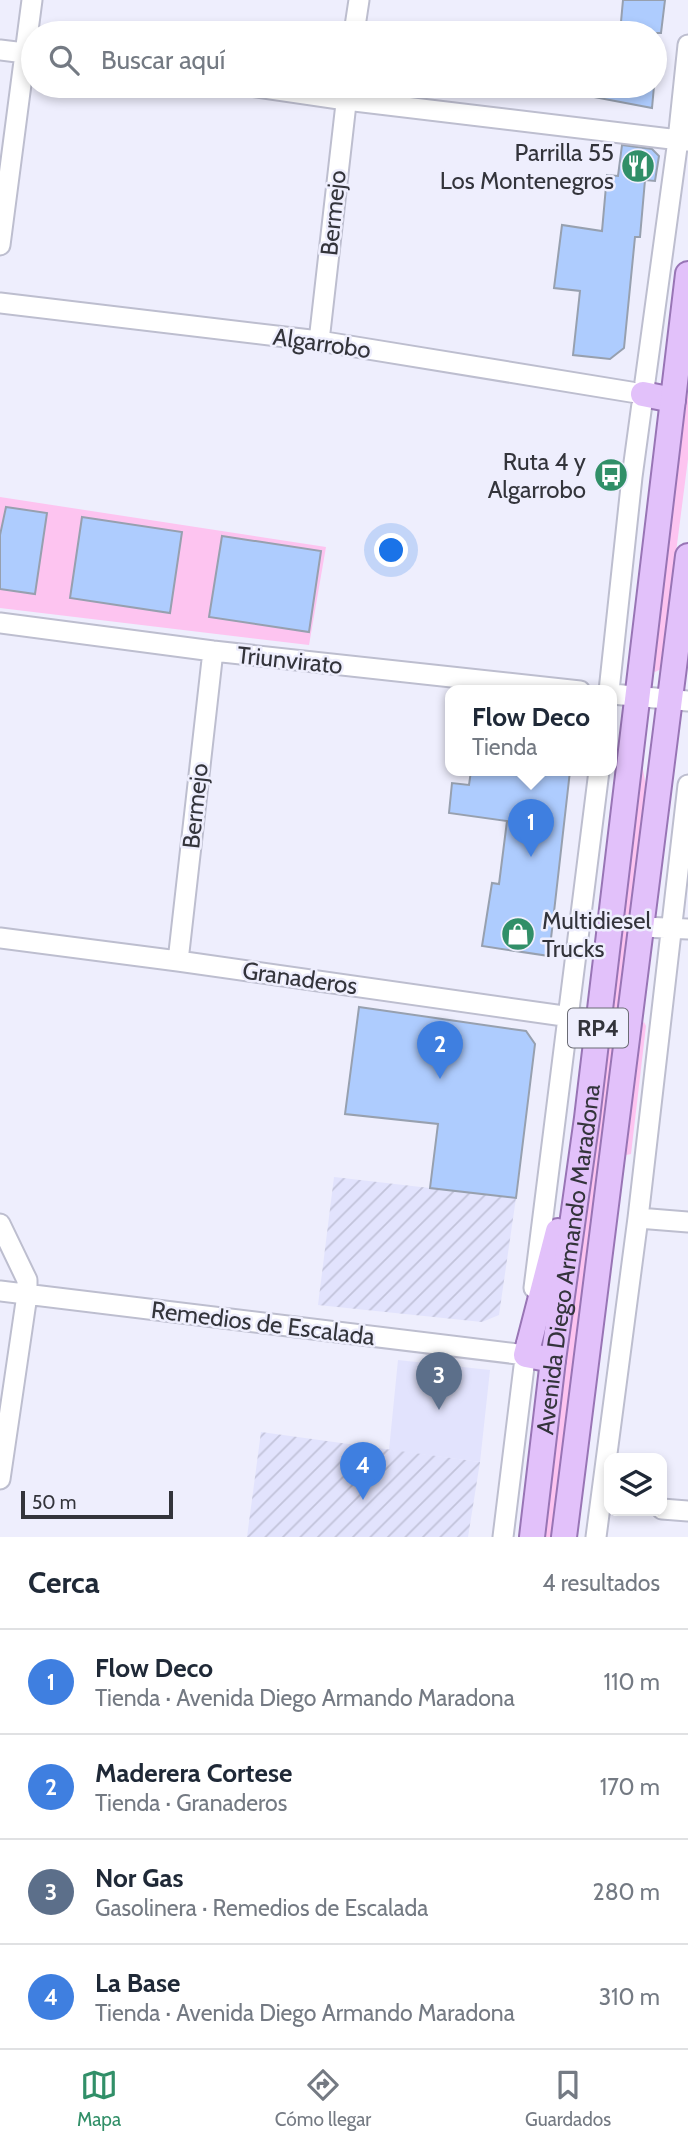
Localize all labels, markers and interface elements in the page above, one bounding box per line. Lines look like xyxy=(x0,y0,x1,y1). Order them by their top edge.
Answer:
search box xyxy=(21,21,667,98)
icon: search xyxy=(45,41,83,79)
text: Buscar aquí xyxy=(101,44,225,76)
place label: Parrilla 55 Los Montenegros xyxy=(440,138,614,195)
restaurant icon: Parrilla 55 Los Montenegros xyxy=(619,147,657,185)
street label: Bermejo xyxy=(314,169,352,257)
street label: Algarrobo xyxy=(271,322,373,364)
place label: Ruta 4 y Algarrobo xyxy=(488,447,586,504)
bus stop icon: Ruta 4 y Algarrobo xyxy=(592,456,630,494)
your location xyxy=(374,533,408,567)
street label: Triunvirato xyxy=(236,640,344,680)
popup xyxy=(445,685,617,776)
text: Flow Deco xyxy=(472,701,590,733)
text: Tienda xyxy=(472,733,537,761)
street label: Bermejo xyxy=(176,762,214,850)
pin: 1 xyxy=(508,799,554,857)
place label: Multidiesel Trucks xyxy=(542,906,651,963)
shop icon: Multidiesel Trucks xyxy=(499,915,537,953)
street label: Granaderos xyxy=(241,956,359,1000)
road number: RP4 xyxy=(568,1009,628,1048)
pin: 2 xyxy=(417,1021,463,1079)
street label: Avenida Diego Armando Maradona xyxy=(530,1082,606,1436)
street label: Remedios de Escalada xyxy=(149,1295,377,1351)
pin: 3 xyxy=(416,1352,462,1410)
pin: 4 xyxy=(340,1442,386,1500)
map controls xyxy=(604,1453,667,1516)
button: layers xyxy=(604,1453,667,1516)
scale bar xyxy=(21,1488,173,1520)
text: 50 m xyxy=(32,1491,76,1514)
text: Cerca xyxy=(28,1564,100,1601)
text: 4 resultados xyxy=(542,1569,660,1597)
text: Flow Deco xyxy=(95,1652,213,1684)
text: 1 xyxy=(47,1668,55,1696)
text: 110 m xyxy=(604,1668,660,1696)
text: Tienda · Avenida Diego Armando Maradona xyxy=(95,1684,515,1712)
text: Maderera Cortese xyxy=(95,1757,292,1789)
text: 2 xyxy=(45,1773,57,1801)
text: 170 m xyxy=(600,1773,660,1801)
text: Tienda · Granaderos xyxy=(95,1789,287,1817)
text: Nor Gas xyxy=(95,1862,183,1894)
text: 3 xyxy=(45,1878,57,1906)
text: 280 m xyxy=(593,1878,660,1906)
text: Gasolinera · Remedios de Escalada xyxy=(95,1894,428,1922)
text: La Base xyxy=(95,1967,180,1999)
text: 4 xyxy=(44,1983,58,2011)
text: 310 m xyxy=(599,1983,660,2011)
text: Tienda · Avenida Diego Armando Maradona xyxy=(95,1999,515,2027)
tab: Mapa xyxy=(77,2066,121,2131)
tab: Cómo llegar xyxy=(275,2066,371,2131)
tab: Guardados xyxy=(525,2066,611,2131)

